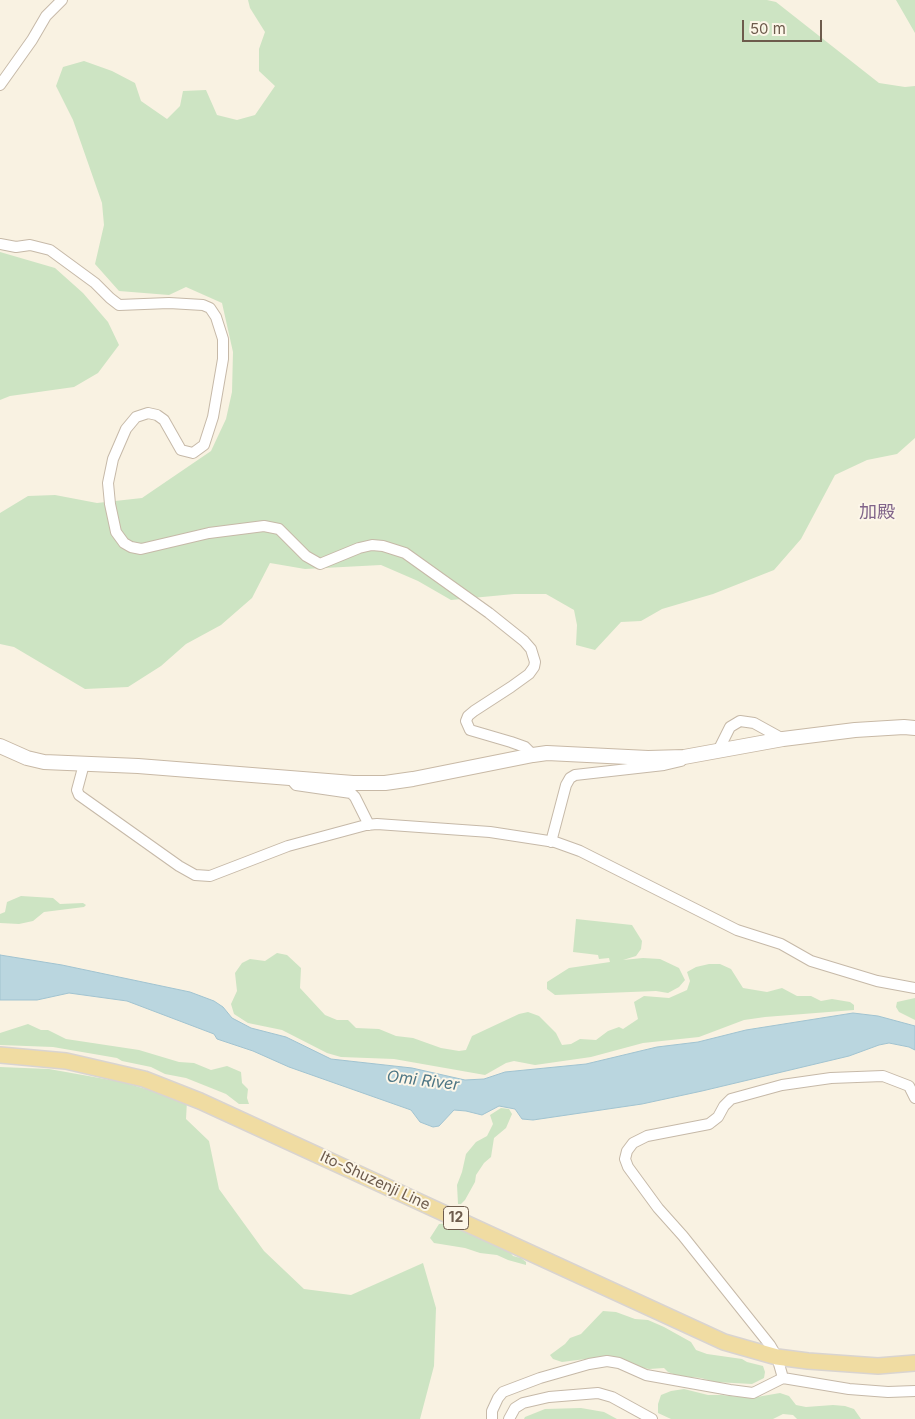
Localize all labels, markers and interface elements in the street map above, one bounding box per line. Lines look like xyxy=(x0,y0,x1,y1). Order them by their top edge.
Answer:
scale bar xyxy=(745,10,825,42)
text: 50 m xyxy=(750,19,786,38)
district label: 加殿 xyxy=(859,502,895,524)
water label: Omi River xyxy=(386,1067,460,1095)
street label: Ito-Shuzenji Line xyxy=(317,1148,433,1214)
road number: 12 xyxy=(444,1206,468,1230)

